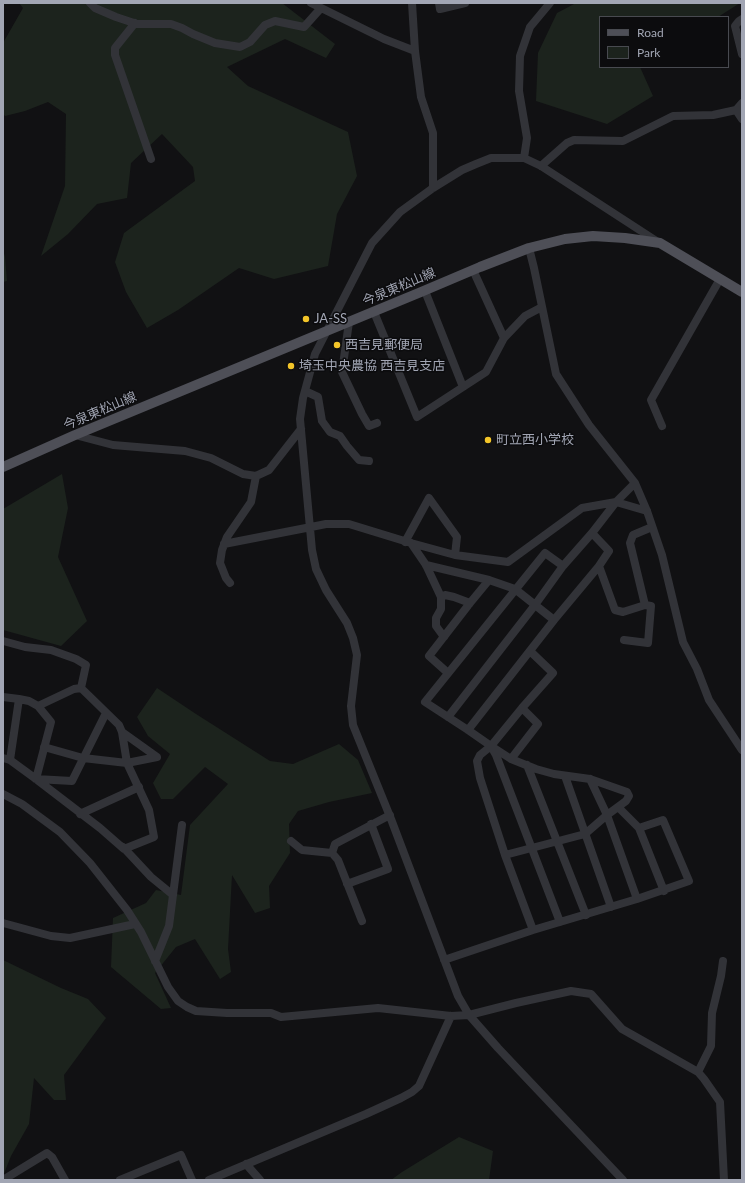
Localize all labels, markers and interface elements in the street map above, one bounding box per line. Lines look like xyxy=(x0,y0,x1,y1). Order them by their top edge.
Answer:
legend xyxy=(599,16,729,68)
text: Road xyxy=(637,25,664,40)
text: Park xyxy=(637,45,660,60)
street label: 今泉東松山線 xyxy=(360,265,438,309)
place label: JA-SS xyxy=(314,311,347,327)
marker: JA-SS xyxy=(301,314,311,324)
place label: 西吉見郵便局 xyxy=(345,337,423,353)
marker: 西吉見郵便局 xyxy=(332,340,342,350)
place label: 埼玉中央農協 西吉見支店 xyxy=(299,358,445,374)
marker: 埼玉中央農協 西吉見支店 xyxy=(286,361,296,371)
street label: 今泉東松山線 xyxy=(61,389,139,433)
place label: 町立西小学校 xyxy=(496,432,574,448)
marker: 町立西小学校 xyxy=(483,435,493,445)

